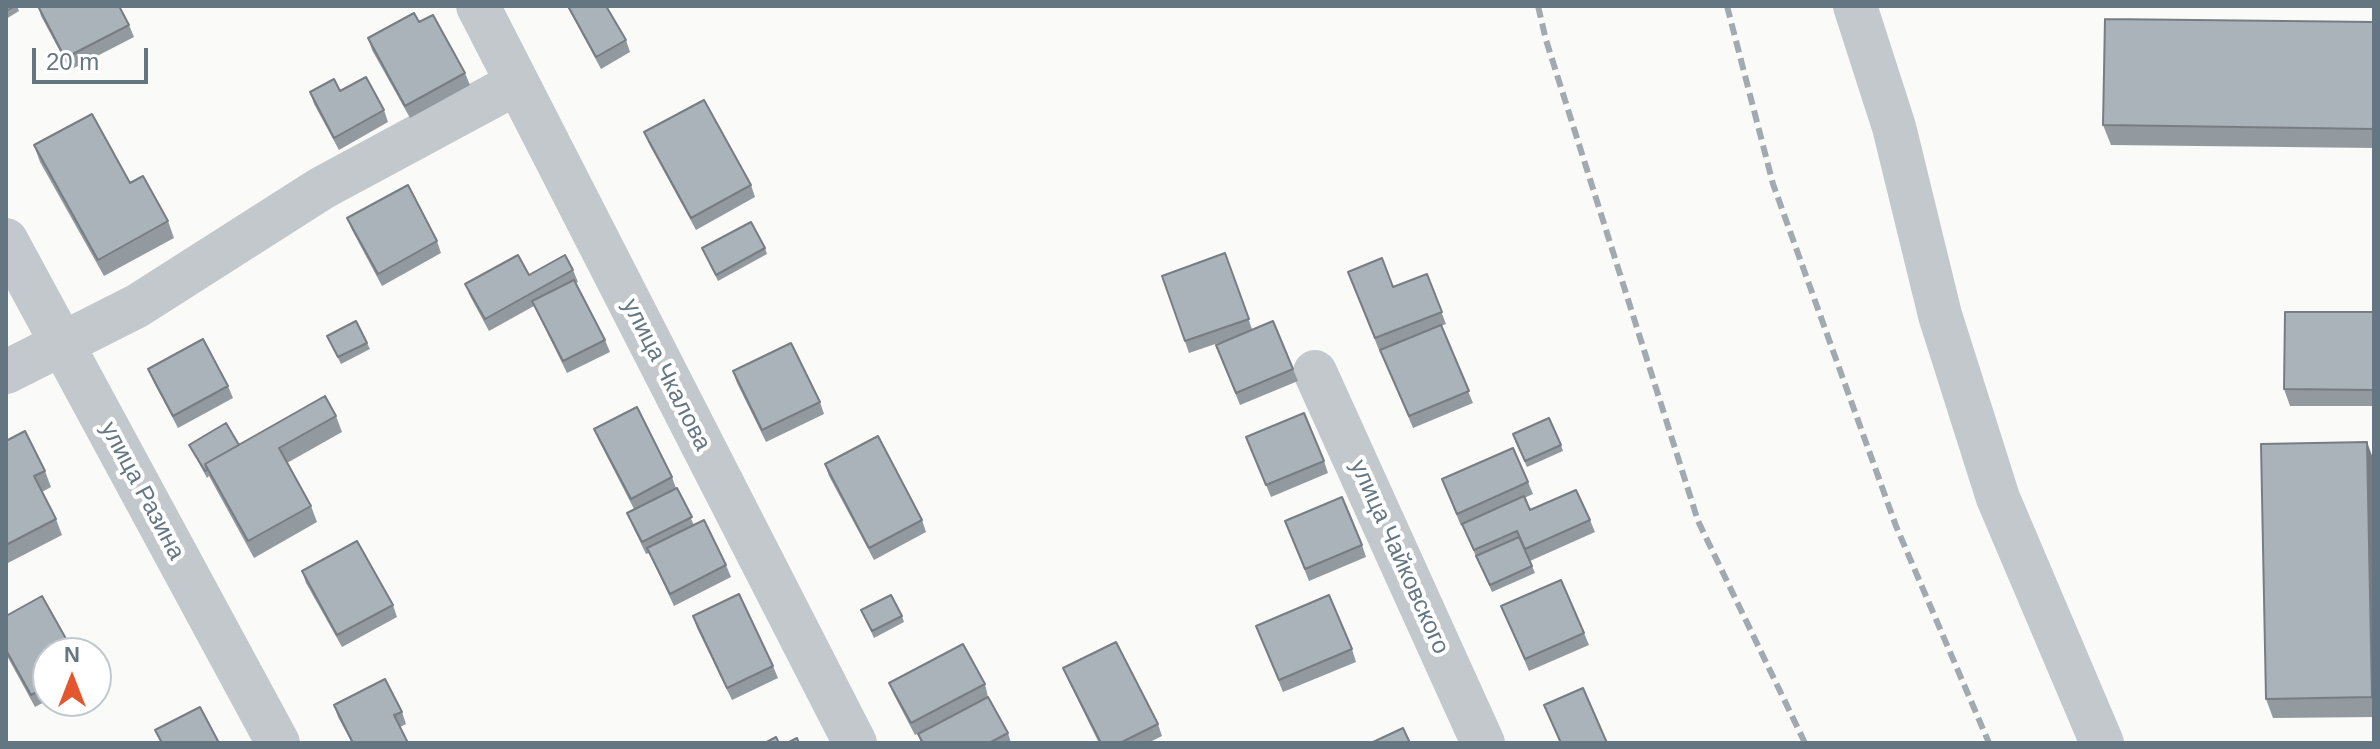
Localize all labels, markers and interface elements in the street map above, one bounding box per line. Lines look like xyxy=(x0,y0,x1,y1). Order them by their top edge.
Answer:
scale bar xyxy=(36,32,152,82)
text: 20 m xyxy=(46,48,99,75)
street label: улица Чкалова xyxy=(615,294,717,456)
street label: улица Разина xyxy=(94,417,190,565)
street label: улица Чайковского xyxy=(1343,455,1455,659)
north arrow xyxy=(32,637,112,717)
text: N xyxy=(64,642,80,667)

